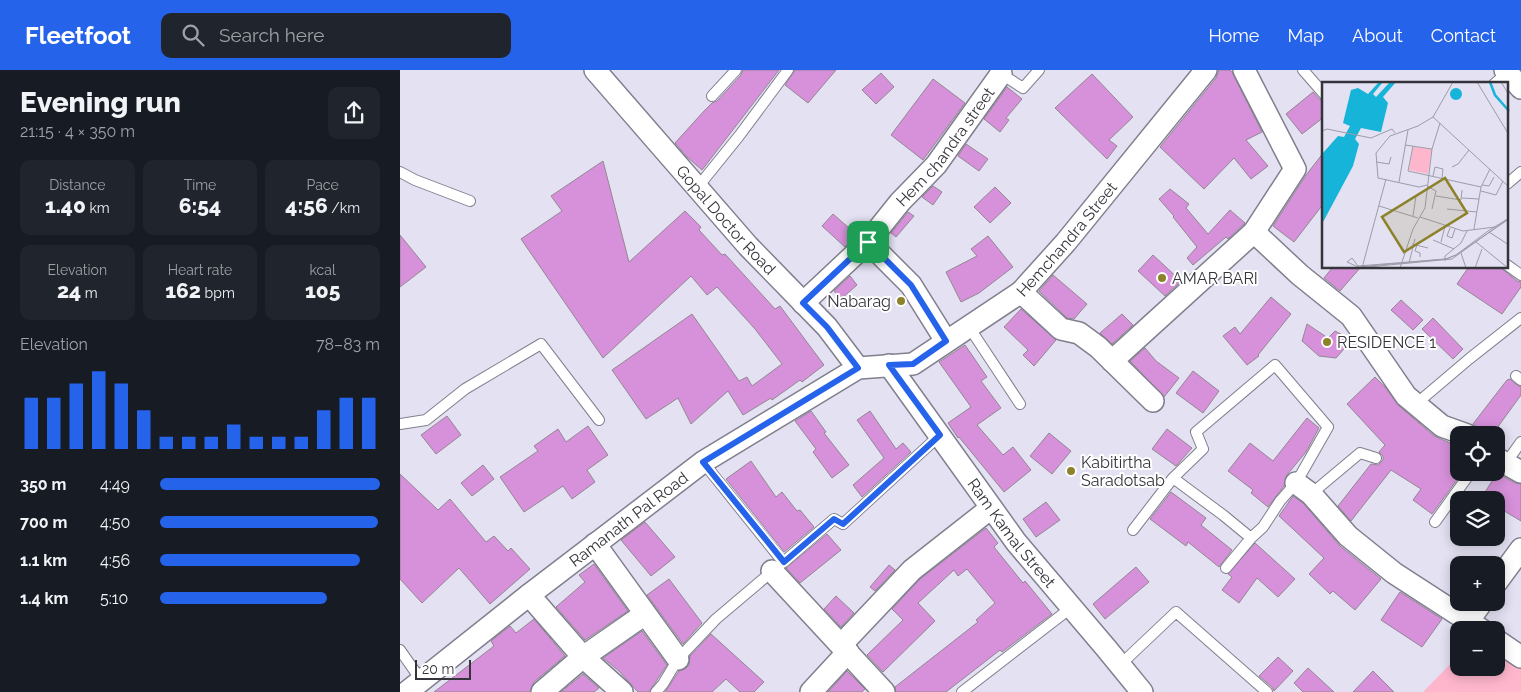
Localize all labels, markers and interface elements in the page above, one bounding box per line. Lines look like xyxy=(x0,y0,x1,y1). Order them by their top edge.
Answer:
search box xyxy=(161,13,511,58)
text: Fleetfoot xyxy=(25,21,131,50)
icon: search xyxy=(179,21,207,49)
text: Search here xyxy=(219,24,325,46)
text: Home xyxy=(1208,25,1259,46)
text: Map xyxy=(1287,25,1324,46)
text: About xyxy=(1352,25,1403,46)
text: Contact xyxy=(1431,25,1496,46)
inset map xyxy=(1322,82,1508,269)
street label: Hem chandra street xyxy=(892,83,998,210)
text: Evening run xyxy=(20,86,181,119)
button: share xyxy=(328,87,380,139)
text: 21:15 · 4 × 350 m xyxy=(20,122,135,141)
street label: Gopal Doctor Road xyxy=(673,161,780,278)
text: Distance xyxy=(49,177,105,193)
text: Time xyxy=(184,177,216,193)
text: Pace xyxy=(307,177,339,193)
street label: Hemchandra Street xyxy=(1012,177,1121,300)
text: 1.40 xyxy=(45,193,86,218)
text: 6:54 xyxy=(179,193,221,218)
text: 4:56 xyxy=(285,193,328,218)
text: km xyxy=(86,200,110,216)
text: /km xyxy=(328,200,360,216)
pin xyxy=(847,221,889,263)
icon: arrive xyxy=(854,228,882,256)
text: Elevation xyxy=(48,262,107,278)
text: Heart rate xyxy=(168,262,232,278)
text: kcal xyxy=(310,262,336,278)
place label: AMAR BARI xyxy=(1172,269,1258,288)
marker: AMAR BARI xyxy=(1156,272,1168,284)
text: 24 xyxy=(57,278,81,303)
text: 162 xyxy=(165,278,201,303)
text: 105 xyxy=(305,278,340,303)
text: m xyxy=(81,285,98,301)
text: bpm xyxy=(201,285,235,301)
place label: Nabarag xyxy=(827,292,891,311)
marker: Nabarag xyxy=(895,295,907,307)
place label: RESIDENCE 1 xyxy=(1337,333,1436,352)
text: Elevation xyxy=(20,335,88,354)
text: 78–83 m xyxy=(316,335,380,354)
marker: RESIDENCE 1 xyxy=(1321,336,1333,348)
map controls xyxy=(1450,426,1505,676)
button: locate xyxy=(1450,426,1505,481)
place label: Kabitirtha Saradotsab xyxy=(1081,453,1165,490)
marker: Kabitirtha Saradotsab xyxy=(1065,465,1077,477)
street label: Ramanath Pal Road xyxy=(565,468,692,570)
text: 350 m xyxy=(20,475,66,494)
text: 4:49 xyxy=(100,475,130,494)
street label: Ram Kamal Street xyxy=(964,475,1060,592)
button: layers xyxy=(1450,491,1505,546)
text: 700 m xyxy=(20,513,67,532)
text: 4:50 xyxy=(100,513,130,532)
text: 1.1 km xyxy=(20,551,67,570)
text: 4:56 xyxy=(100,551,130,570)
button: + xyxy=(1450,556,1505,611)
text: 1.4 km xyxy=(20,589,68,608)
text: 5:10 xyxy=(100,589,128,608)
button: − xyxy=(1450,621,1505,676)
scale bar xyxy=(415,657,471,680)
text: 20 m xyxy=(422,661,454,677)

